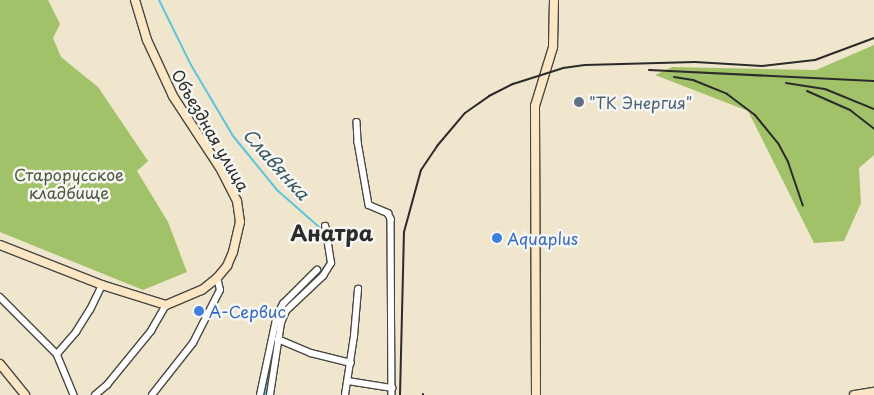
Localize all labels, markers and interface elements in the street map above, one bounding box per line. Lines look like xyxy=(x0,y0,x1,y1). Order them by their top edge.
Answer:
street label: Объездная улица xyxy=(168,65,254,195)
place label: "ТК Энергия" xyxy=(589,92,693,112)
marker: "ТК Энергия" xyxy=(573,96,585,108)
water label: Славянка xyxy=(238,124,314,204)
park label: Старорусское кладбище xyxy=(14,164,124,202)
district label: Анатра xyxy=(291,219,373,245)
place label: Aquaplus xyxy=(507,228,578,248)
marker: Aquaplus xyxy=(491,232,503,244)
place label: А-Сервис xyxy=(209,301,286,321)
marker: А-Сервис xyxy=(193,305,205,317)

